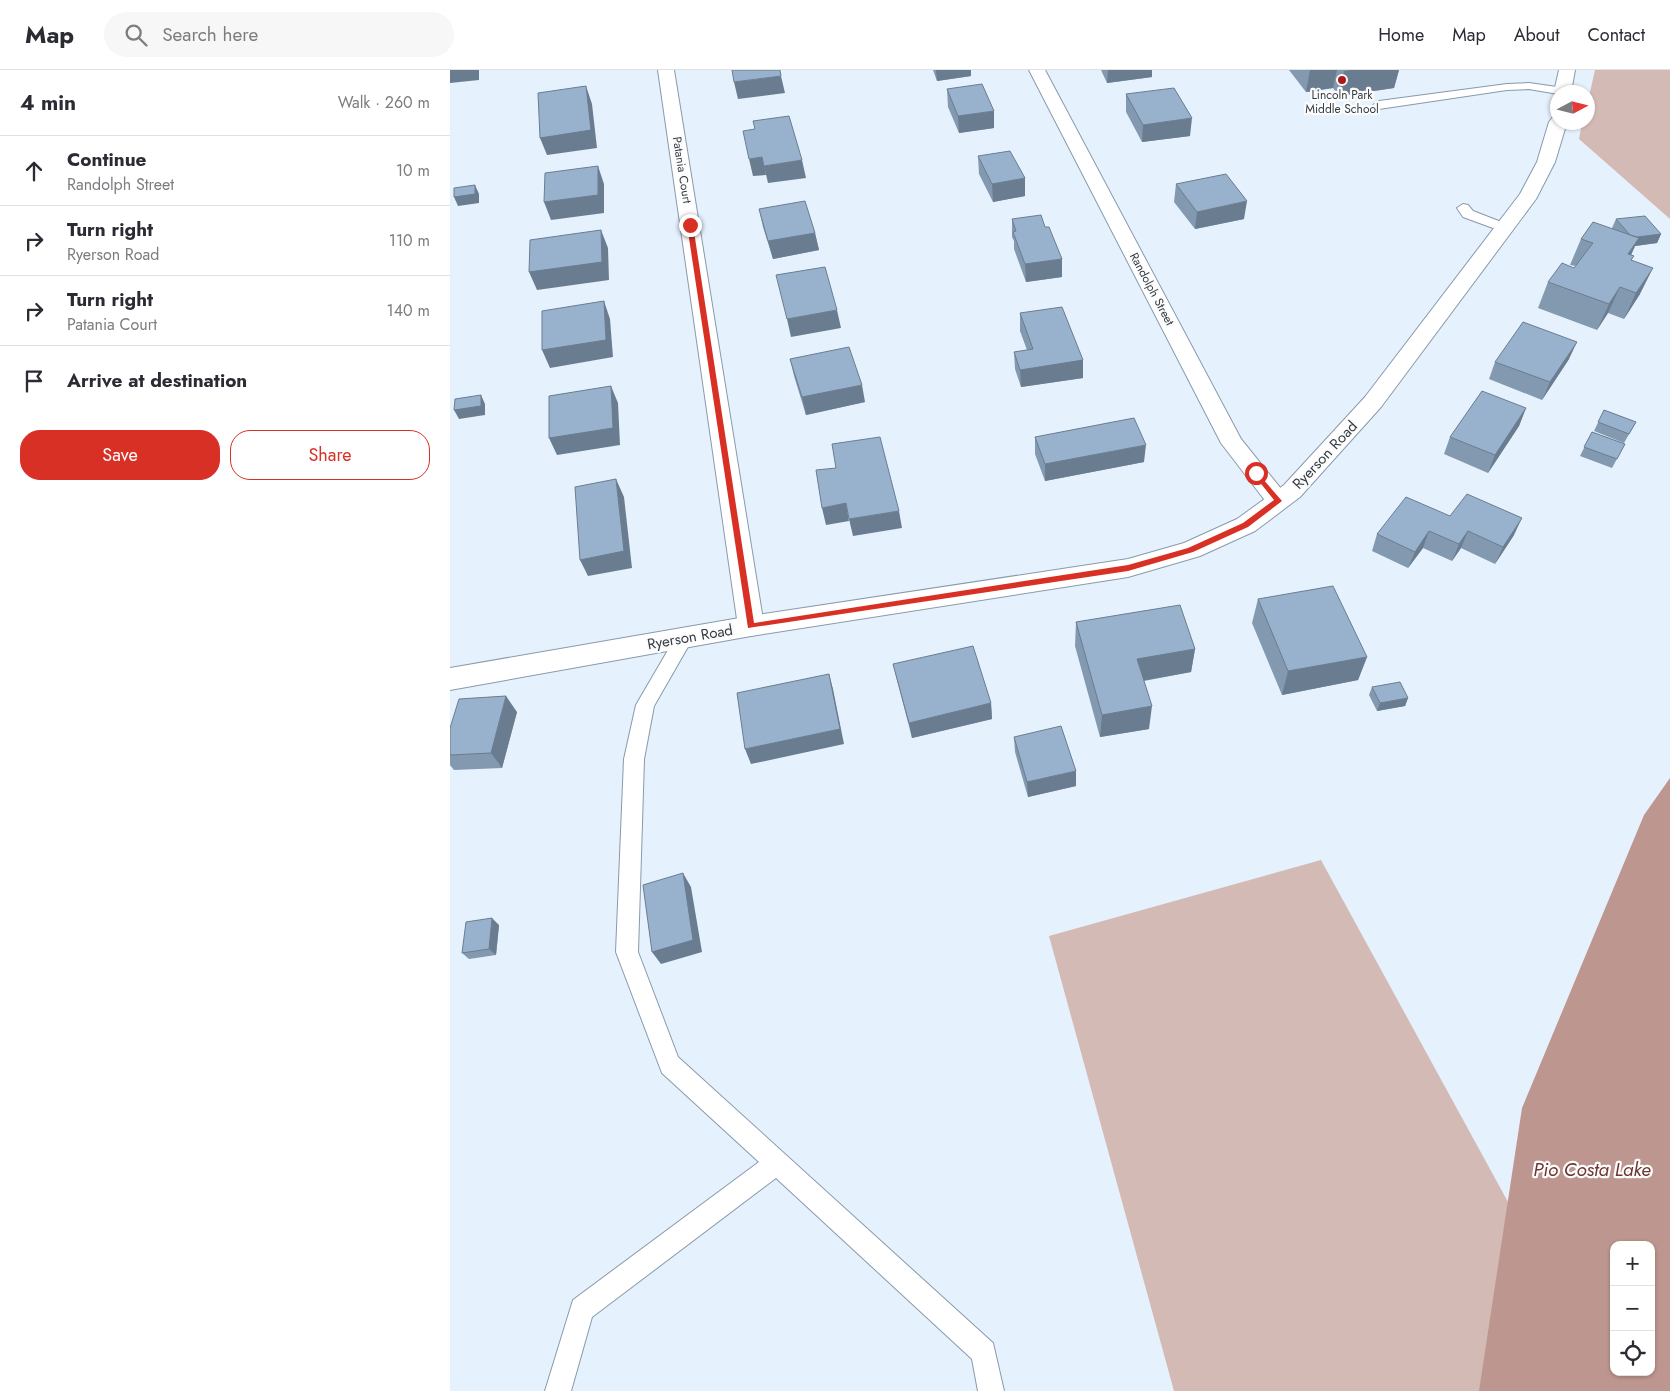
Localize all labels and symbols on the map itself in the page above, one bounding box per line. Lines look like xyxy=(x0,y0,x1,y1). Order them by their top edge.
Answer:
marker: Lincoln Park Middle School xyxy=(1336,74,1348,86)
north arrow xyxy=(1550,85,1595,130)
place label: Lincoln Park Middle School xyxy=(1305,86,1379,118)
street label: Patania Court xyxy=(668,135,696,205)
route end xyxy=(679,214,702,237)
street label: Randolph Street xyxy=(1125,249,1179,329)
street label: Ryerson Road xyxy=(1287,416,1363,494)
route start xyxy=(1245,462,1268,485)
street label: Ryerson Road xyxy=(645,619,735,655)
water label: Pio Costa Lake xyxy=(1533,1156,1651,1183)

